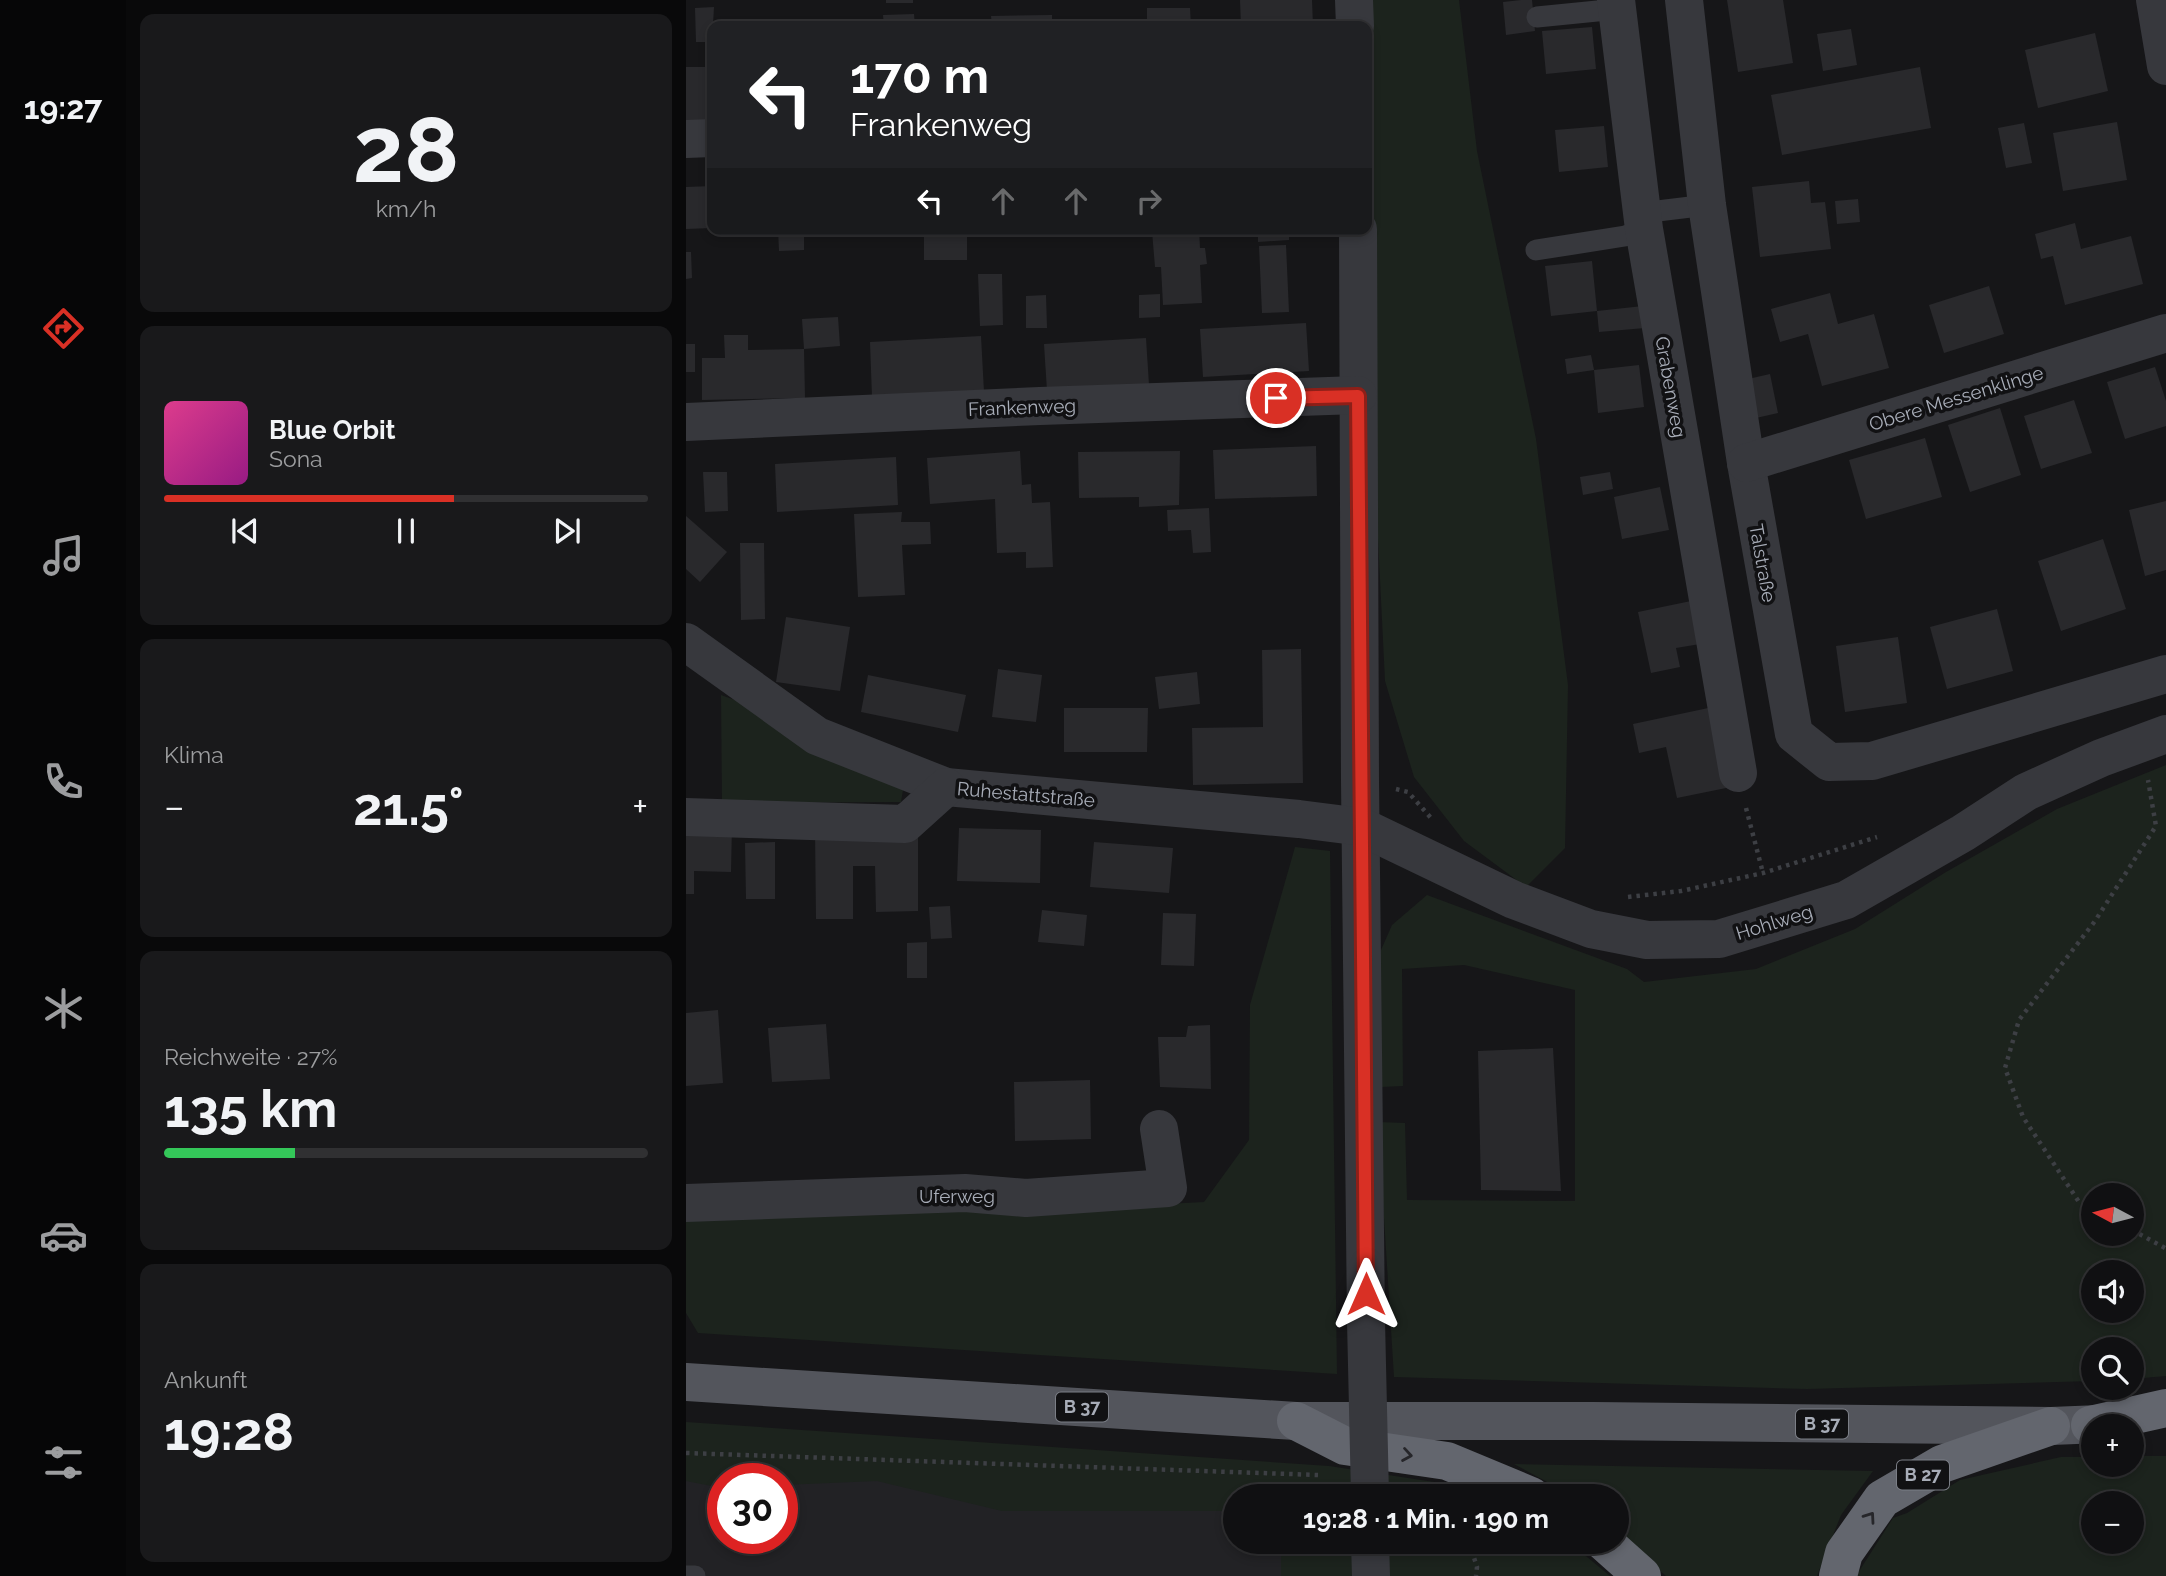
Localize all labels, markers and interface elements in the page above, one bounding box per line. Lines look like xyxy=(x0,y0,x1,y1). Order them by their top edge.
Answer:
text: 170 m xyxy=(850,47,989,104)
icon: left xyxy=(735,49,826,140)
text: 19:27 xyxy=(24,89,102,126)
text: 28 xyxy=(353,96,459,203)
text: Frankenweg xyxy=(850,106,1032,143)
icon: left xyxy=(911,182,949,220)
icon: ahead xyxy=(984,182,1022,220)
icon: ahead xyxy=(1057,182,1095,220)
icon: right xyxy=(1130,182,1168,220)
text: km/h xyxy=(376,195,436,222)
icon: directions xyxy=(39,304,88,353)
street label: Grabenweg xyxy=(1651,335,1691,439)
street label: Obere Messenklinge xyxy=(1866,361,2046,435)
pin xyxy=(1246,368,1306,428)
icon: arrive xyxy=(1257,379,1295,417)
street label: Frankenweg xyxy=(968,394,1076,420)
text: Blue Orbit xyxy=(269,415,396,445)
text: Sona xyxy=(269,445,323,472)
icon: previous xyxy=(226,512,264,550)
icon: pause xyxy=(387,512,425,550)
icon: next xyxy=(548,512,586,550)
street label: Talstraße xyxy=(1745,522,1781,604)
icon: music xyxy=(39,531,88,580)
text: Klima xyxy=(164,741,224,768)
icon: phone xyxy=(39,757,88,806)
text: 21.5° xyxy=(353,776,464,837)
street label: Ruhestattstraße xyxy=(956,777,1096,811)
text: − xyxy=(164,784,184,829)
text: + xyxy=(632,784,648,829)
street label: Hohlweg xyxy=(1733,900,1815,944)
icon: climate xyxy=(39,984,88,1033)
text: Reichweite · 27% xyxy=(164,1043,338,1070)
text: 135 km xyxy=(164,1078,337,1139)
north arrow xyxy=(2081,1183,2144,1246)
map controls xyxy=(2081,1183,2144,1554)
street label: Uferweg xyxy=(919,1185,995,1207)
icon: car xyxy=(39,1211,88,1260)
position arrow xyxy=(1329,1257,1403,1331)
button: sound xyxy=(2081,1260,2144,1323)
button: search xyxy=(2081,1337,2144,1400)
text: Ankunft xyxy=(164,1366,247,1393)
road number: B 37 xyxy=(1056,1392,1108,1422)
text: 19:28 xyxy=(164,1401,294,1462)
road number: B 37 xyxy=(1796,1409,1848,1438)
button: + xyxy=(2081,1414,2144,1477)
icon: filters xyxy=(39,1438,88,1487)
one-way arrow xyxy=(1401,1447,1413,1462)
road number: B 27 xyxy=(1897,1460,1949,1490)
speed limit sign: 30 xyxy=(707,1463,798,1554)
button: − xyxy=(2081,1491,2144,1554)
text: 19:28 · 1 Min. · 190 m xyxy=(1303,1504,1549,1534)
one-way arrow xyxy=(1862,1512,1874,1525)

